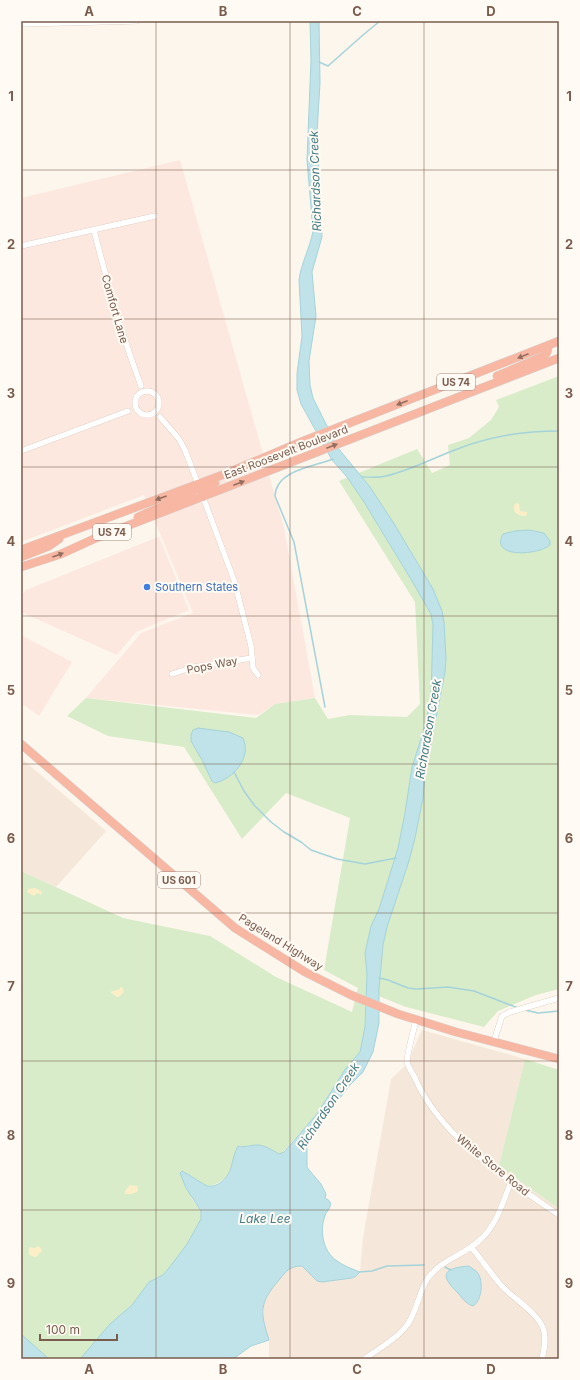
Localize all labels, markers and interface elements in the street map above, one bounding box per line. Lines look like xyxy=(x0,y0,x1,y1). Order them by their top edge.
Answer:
text: A xyxy=(84,3,94,19)
text: B xyxy=(219,3,228,19)
text: C xyxy=(352,3,362,19)
text: D xyxy=(486,3,496,19)
text: 1 xyxy=(8,88,14,104)
text: 1 xyxy=(566,88,572,104)
water label: Richardson Creek xyxy=(306,130,324,232)
text: 2 xyxy=(7,236,15,252)
text: 2 xyxy=(565,236,573,252)
street label: Comfort Lane xyxy=(98,273,132,345)
one-way arrow xyxy=(517,353,528,359)
road number: US 74 xyxy=(437,374,475,390)
text: 3 xyxy=(7,385,15,401)
text: 3 xyxy=(565,385,573,401)
one-way arrow xyxy=(395,401,407,407)
street label: East Roosevelt Boulevard xyxy=(222,422,350,482)
one-way arrow xyxy=(327,442,339,448)
one-way arrow xyxy=(234,479,246,485)
one-way arrow xyxy=(155,495,167,501)
road number: US 74 xyxy=(93,524,131,540)
text: 4 xyxy=(7,533,16,549)
text: 4 xyxy=(565,533,574,549)
one-way arrow xyxy=(52,551,64,557)
place label: Southern States xyxy=(155,580,238,594)
marker: Southern States xyxy=(142,582,152,592)
street label: Pops Way xyxy=(185,653,239,677)
water label: Richardson Creek xyxy=(412,678,444,780)
text: 5 xyxy=(7,682,15,698)
text: 5 xyxy=(565,682,573,698)
text: 6 xyxy=(7,830,15,846)
text: 6 xyxy=(565,830,573,846)
road number: US 601 xyxy=(158,872,200,888)
street label: Pageland Highway xyxy=(236,910,326,974)
text: 7 xyxy=(7,978,15,994)
text: 7 xyxy=(565,978,573,994)
water label: Richardson Creek xyxy=(294,1060,363,1152)
text: 8 xyxy=(7,1127,15,1143)
text: 8 xyxy=(565,1127,573,1143)
street label: White Store Road xyxy=(454,1131,532,1199)
water label: Lake Lee xyxy=(239,1211,291,1226)
text: 9 xyxy=(7,1275,15,1291)
text: 9 xyxy=(565,1275,573,1291)
scale bar xyxy=(40,1316,117,1342)
text: 100 m xyxy=(46,1322,80,1337)
text: A xyxy=(84,1361,94,1377)
text: B xyxy=(219,1361,228,1377)
text: C xyxy=(352,1361,362,1377)
text: D xyxy=(486,1361,496,1377)

